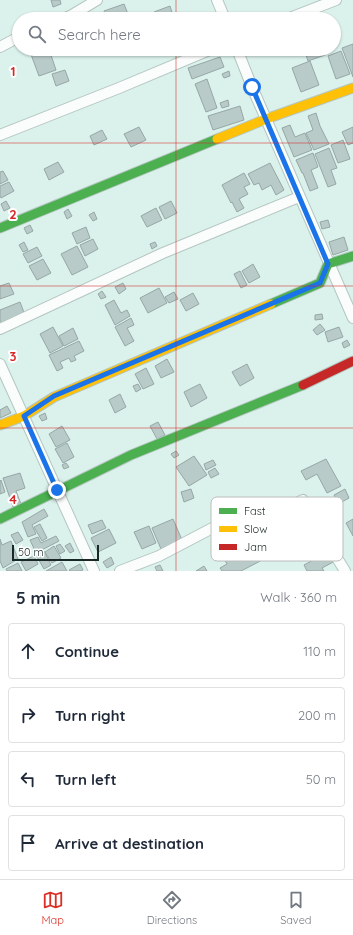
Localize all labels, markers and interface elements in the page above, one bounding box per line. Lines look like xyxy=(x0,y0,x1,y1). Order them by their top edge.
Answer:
search box xyxy=(12,12,341,56)
icon: search xyxy=(26,23,48,45)
text: Search here xyxy=(58,25,141,44)
text: 1 xyxy=(10,63,16,79)
route start xyxy=(243,78,261,96)
text: 2 xyxy=(9,206,17,222)
text: 3 xyxy=(10,348,17,364)
route end xyxy=(48,481,66,499)
text: 4 xyxy=(9,491,17,507)
legend xyxy=(211,497,343,561)
text: Fast xyxy=(244,504,266,518)
text: Slow xyxy=(244,522,268,536)
text: Jam xyxy=(244,540,267,554)
scale bar xyxy=(12,543,99,562)
text: 50 m xyxy=(18,545,44,559)
text: 5 min xyxy=(16,587,60,608)
text: Walk · 360 m xyxy=(260,589,337,605)
icon: ahead xyxy=(17,640,39,662)
text: Continue xyxy=(55,642,119,661)
text: 110 m xyxy=(303,643,336,659)
icon: right xyxy=(17,704,39,726)
text: Turn right xyxy=(55,706,126,725)
text: 200 m xyxy=(298,707,336,723)
icon: left xyxy=(17,768,39,790)
text: Turn left xyxy=(55,770,117,789)
text: 50 m xyxy=(306,771,336,787)
icon: arrive xyxy=(17,832,39,854)
text: Arrive at destination xyxy=(55,834,204,853)
tab: Map xyxy=(41,889,64,927)
tab: Directions xyxy=(147,889,197,927)
tab: Saved xyxy=(280,889,312,927)

